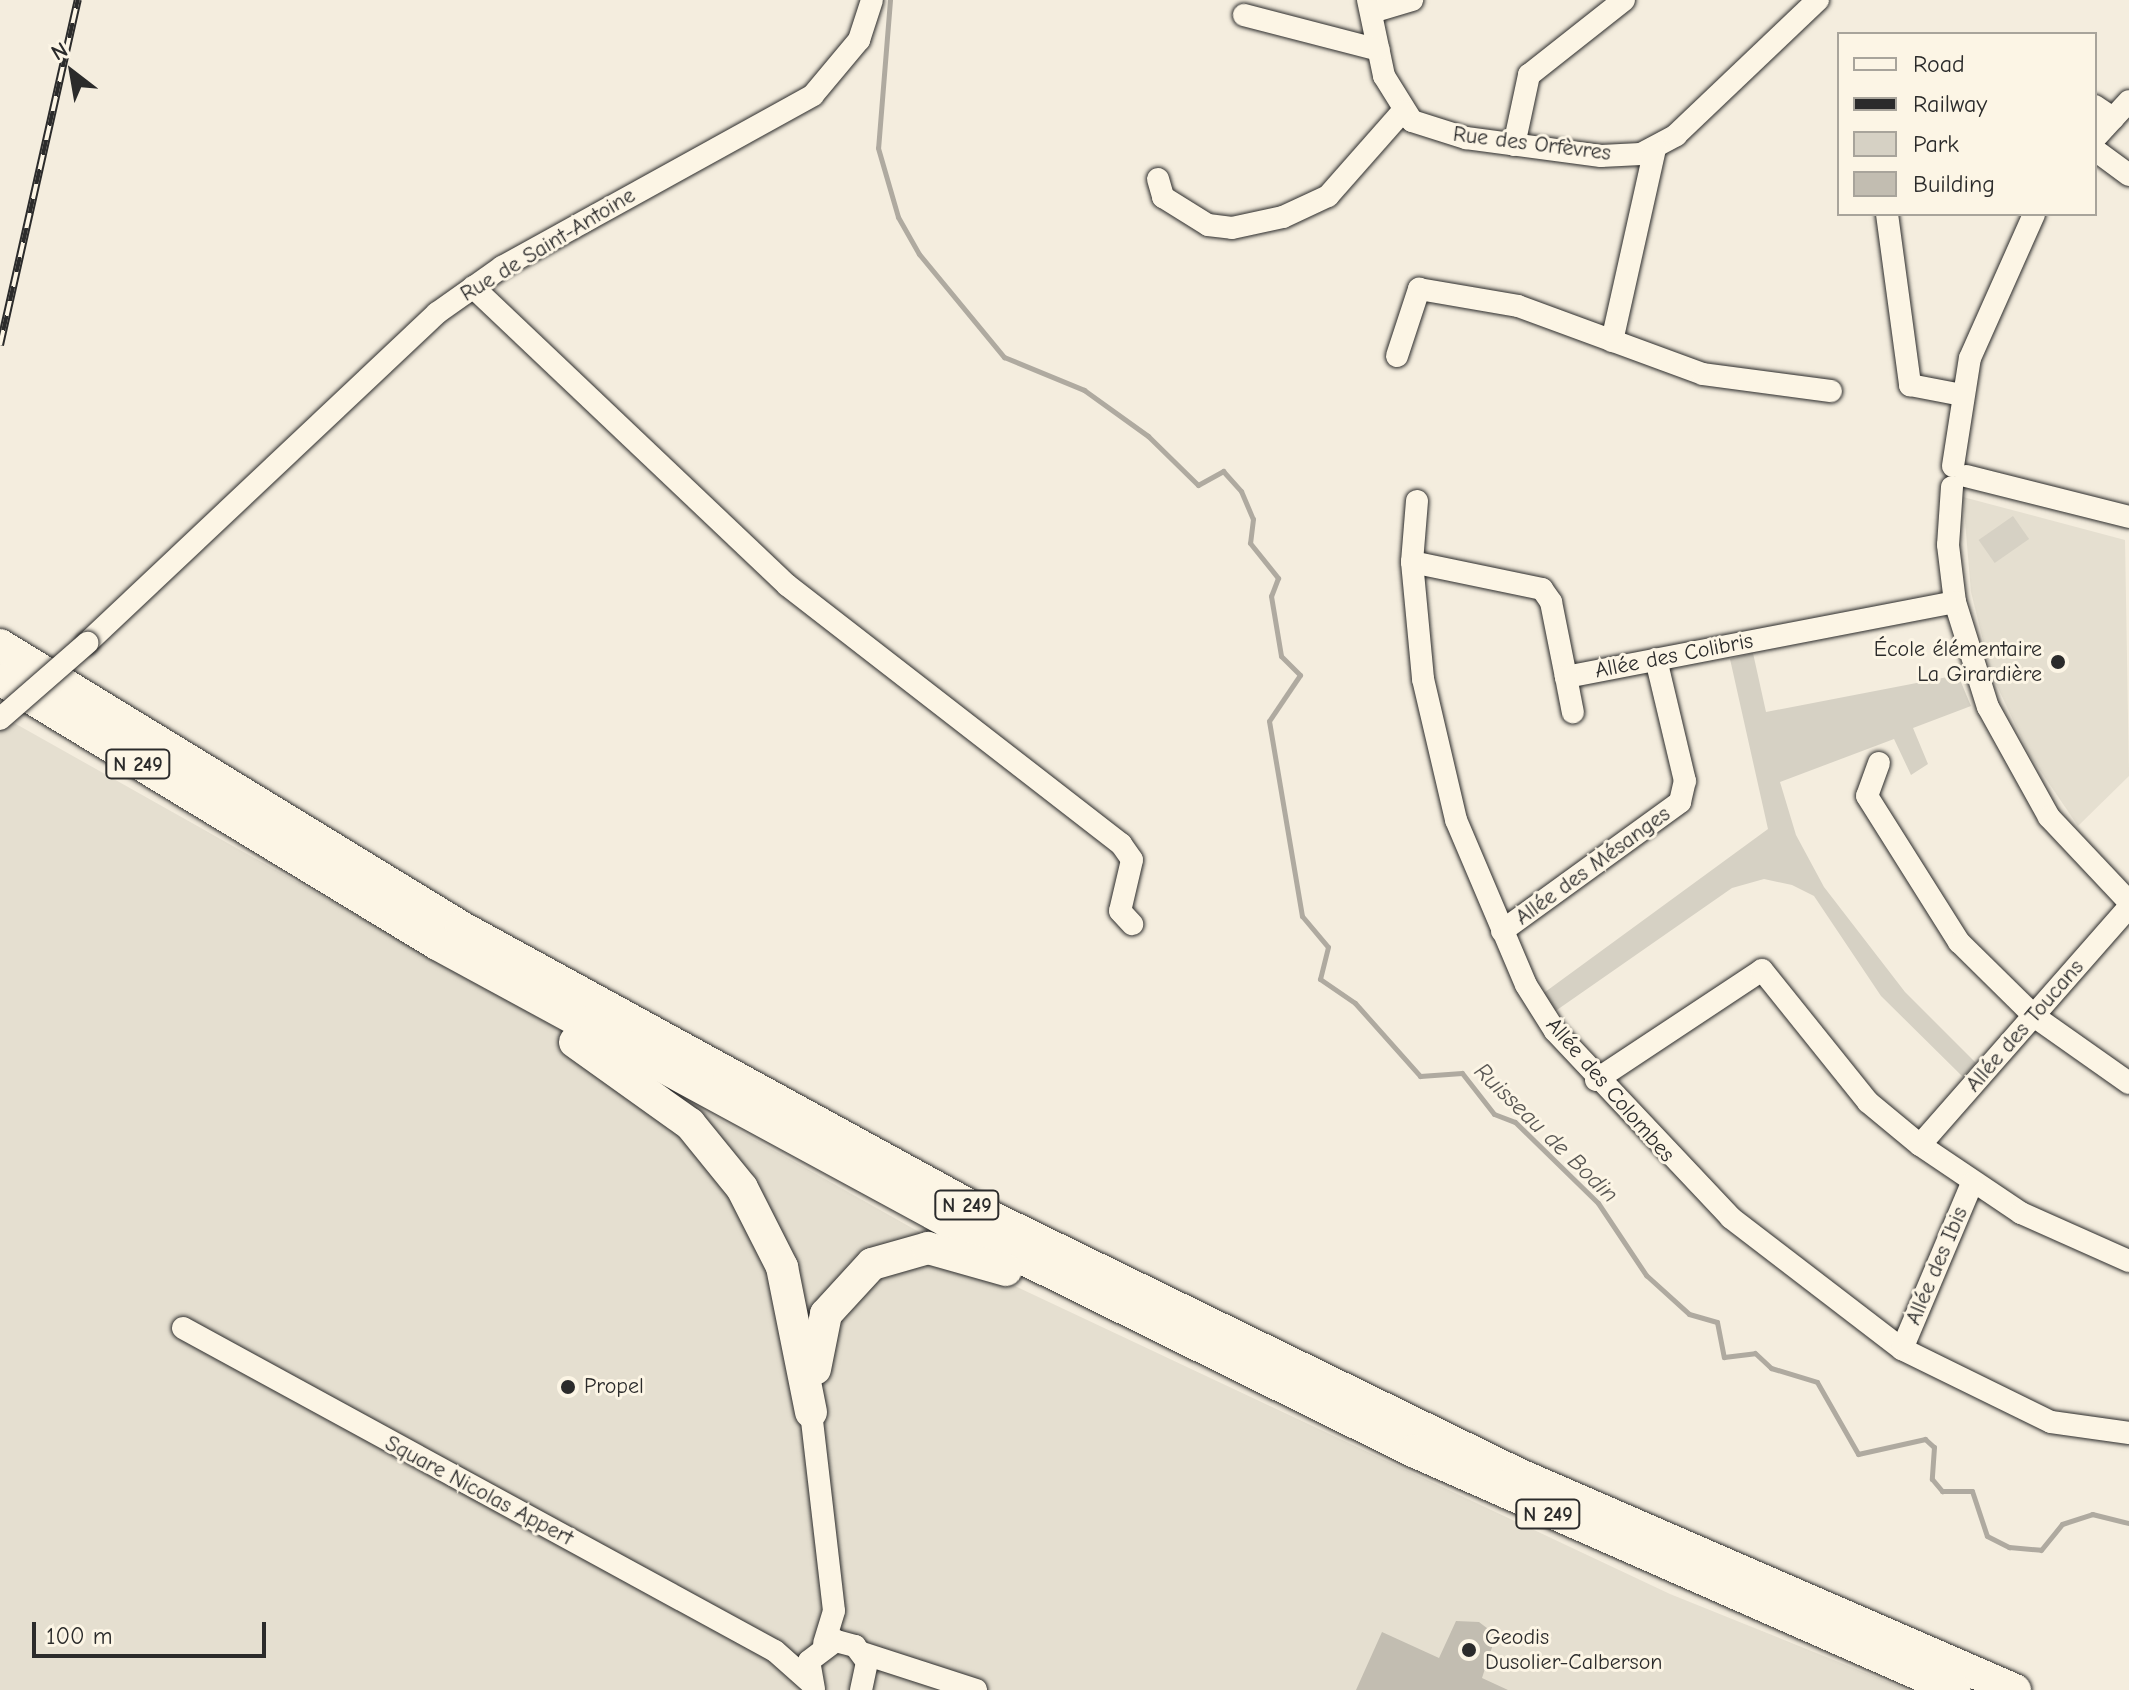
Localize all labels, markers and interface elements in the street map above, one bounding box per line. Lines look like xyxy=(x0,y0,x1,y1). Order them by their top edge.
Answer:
north arrow xyxy=(32,32,112,112)
legend xyxy=(1837,32,2097,216)
text: N xyxy=(47,37,72,66)
text: Road xyxy=(1913,50,1965,78)
text: Railway xyxy=(1913,90,1987,118)
street label: Rue des Orfèvres xyxy=(1451,121,1613,167)
text: Park xyxy=(1913,130,1959,158)
text: Building xyxy=(1913,170,1995,198)
street label: Rue de Saint-Antoine xyxy=(456,182,640,308)
street label: Allée des Colibris xyxy=(1593,628,1755,684)
place label: École élémentaire La Girardière xyxy=(1874,636,2042,688)
marker: École élémentaire La Girardière xyxy=(2049,653,2067,671)
road number: N 249 xyxy=(104,748,172,780)
street label: Allée des Mésanges xyxy=(1510,801,1676,931)
street label: Allée des Toucans xyxy=(1960,954,2090,1098)
street label: Allée des Colombes xyxy=(1540,1012,1680,1168)
water label: Ruisseau de Bodin xyxy=(1468,1057,1624,1209)
road number: N 249 xyxy=(933,1189,1001,1221)
street label: Allée des Ibis xyxy=(1900,1203,1974,1329)
place label: Propel xyxy=(584,1374,644,1400)
marker: Propel xyxy=(559,1378,577,1396)
street label: Square Nicolas Appert xyxy=(380,1430,578,1552)
road number: N 249 xyxy=(1514,1498,1582,1530)
scale bar xyxy=(36,1606,270,1656)
text: 100 m xyxy=(46,1622,113,1650)
place label: Geodis Dusolier-Calberson xyxy=(1485,1624,1662,1676)
marker: Geodis Dusolier-Calberson xyxy=(1460,1641,1478,1659)

